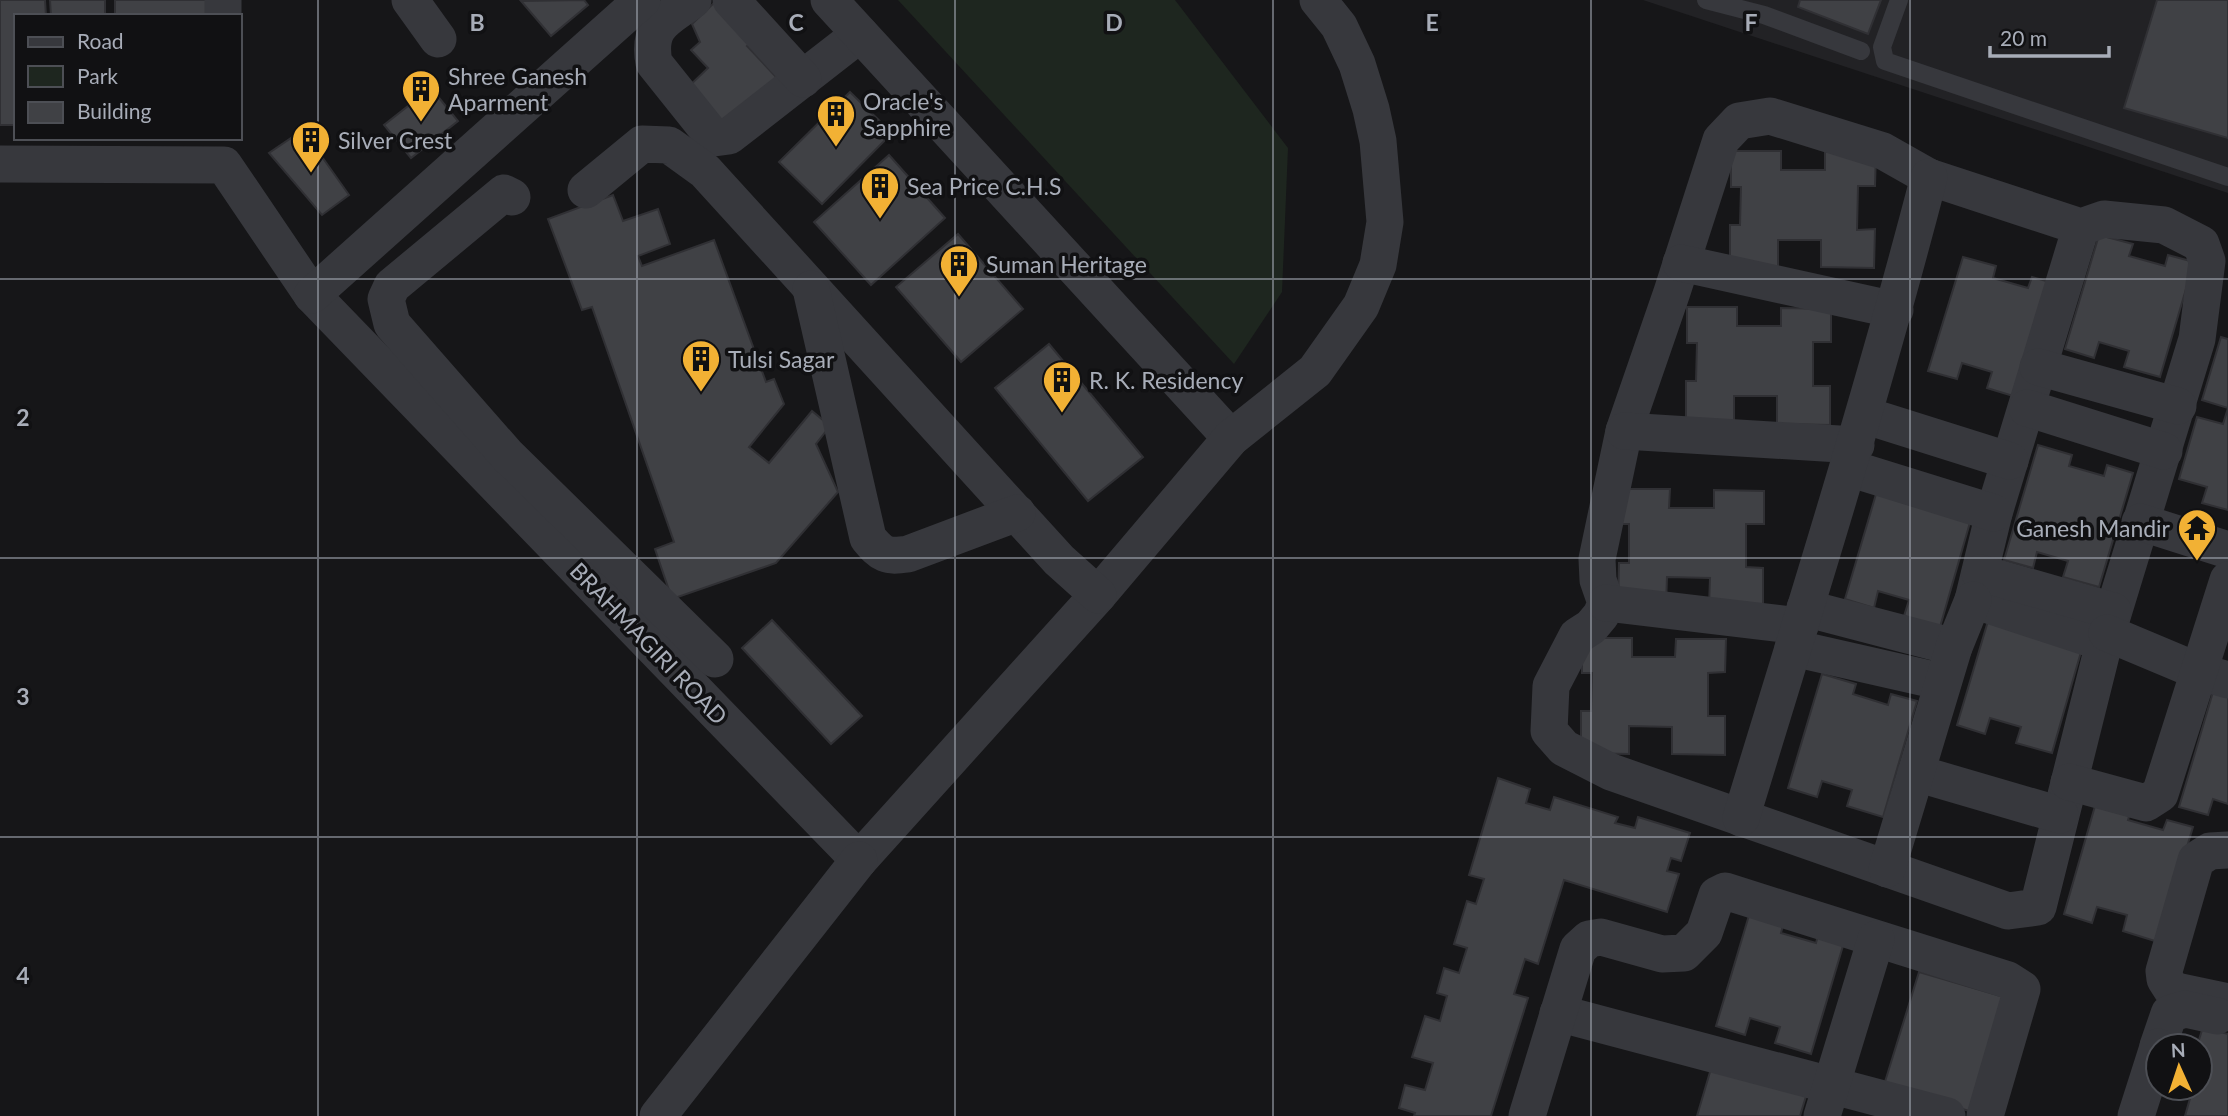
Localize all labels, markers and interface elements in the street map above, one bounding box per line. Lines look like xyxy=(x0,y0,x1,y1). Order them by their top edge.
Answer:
text: B xyxy=(469,8,485,36)
text: C xyxy=(788,8,804,36)
text: D xyxy=(1105,8,1123,36)
text: E xyxy=(1425,8,1439,36)
text: F xyxy=(1744,8,1758,36)
legend xyxy=(14,14,242,140)
scale bar xyxy=(1990,14,2109,58)
text: 20 m xyxy=(2000,25,2047,50)
text: Road xyxy=(77,28,124,53)
place label: Shree Ganesh Aparment xyxy=(448,62,587,116)
text: Park xyxy=(77,63,118,88)
building icon: Shree Ganesh Aparment xyxy=(400,68,442,123)
place label: Oracle's Sapphire xyxy=(863,87,951,141)
building icon: Oracle's Sapphire xyxy=(815,93,857,148)
text: Building xyxy=(77,98,152,123)
building icon: Silver Crest xyxy=(290,119,332,174)
place label: Silver Crest xyxy=(338,126,453,154)
building icon: Sea Price C.H.S xyxy=(859,165,901,220)
place label: Sea Price C.H.S xyxy=(907,172,1061,200)
building icon: Suman Heritage xyxy=(938,243,980,298)
place label: Suman Heritage xyxy=(986,250,1147,278)
building icon: Tulsi Sagar xyxy=(680,338,722,393)
place label: Tulsi Sagar xyxy=(728,345,835,373)
building icon: R. K. Residency xyxy=(1041,359,1083,414)
place label: R. K. Residency xyxy=(1089,366,1243,394)
text: 2 xyxy=(16,403,30,431)
temple icon: Ganesh Mandir xyxy=(2176,507,2218,562)
place label: Ganesh Mandir xyxy=(2016,514,2171,542)
street label: BRAHMAGIRI ROAD xyxy=(565,556,733,730)
text: 3 xyxy=(16,682,30,710)
text: 4 xyxy=(16,961,30,989)
north arrow xyxy=(2144,1032,2214,1102)
text: N xyxy=(2170,1038,2186,1061)

